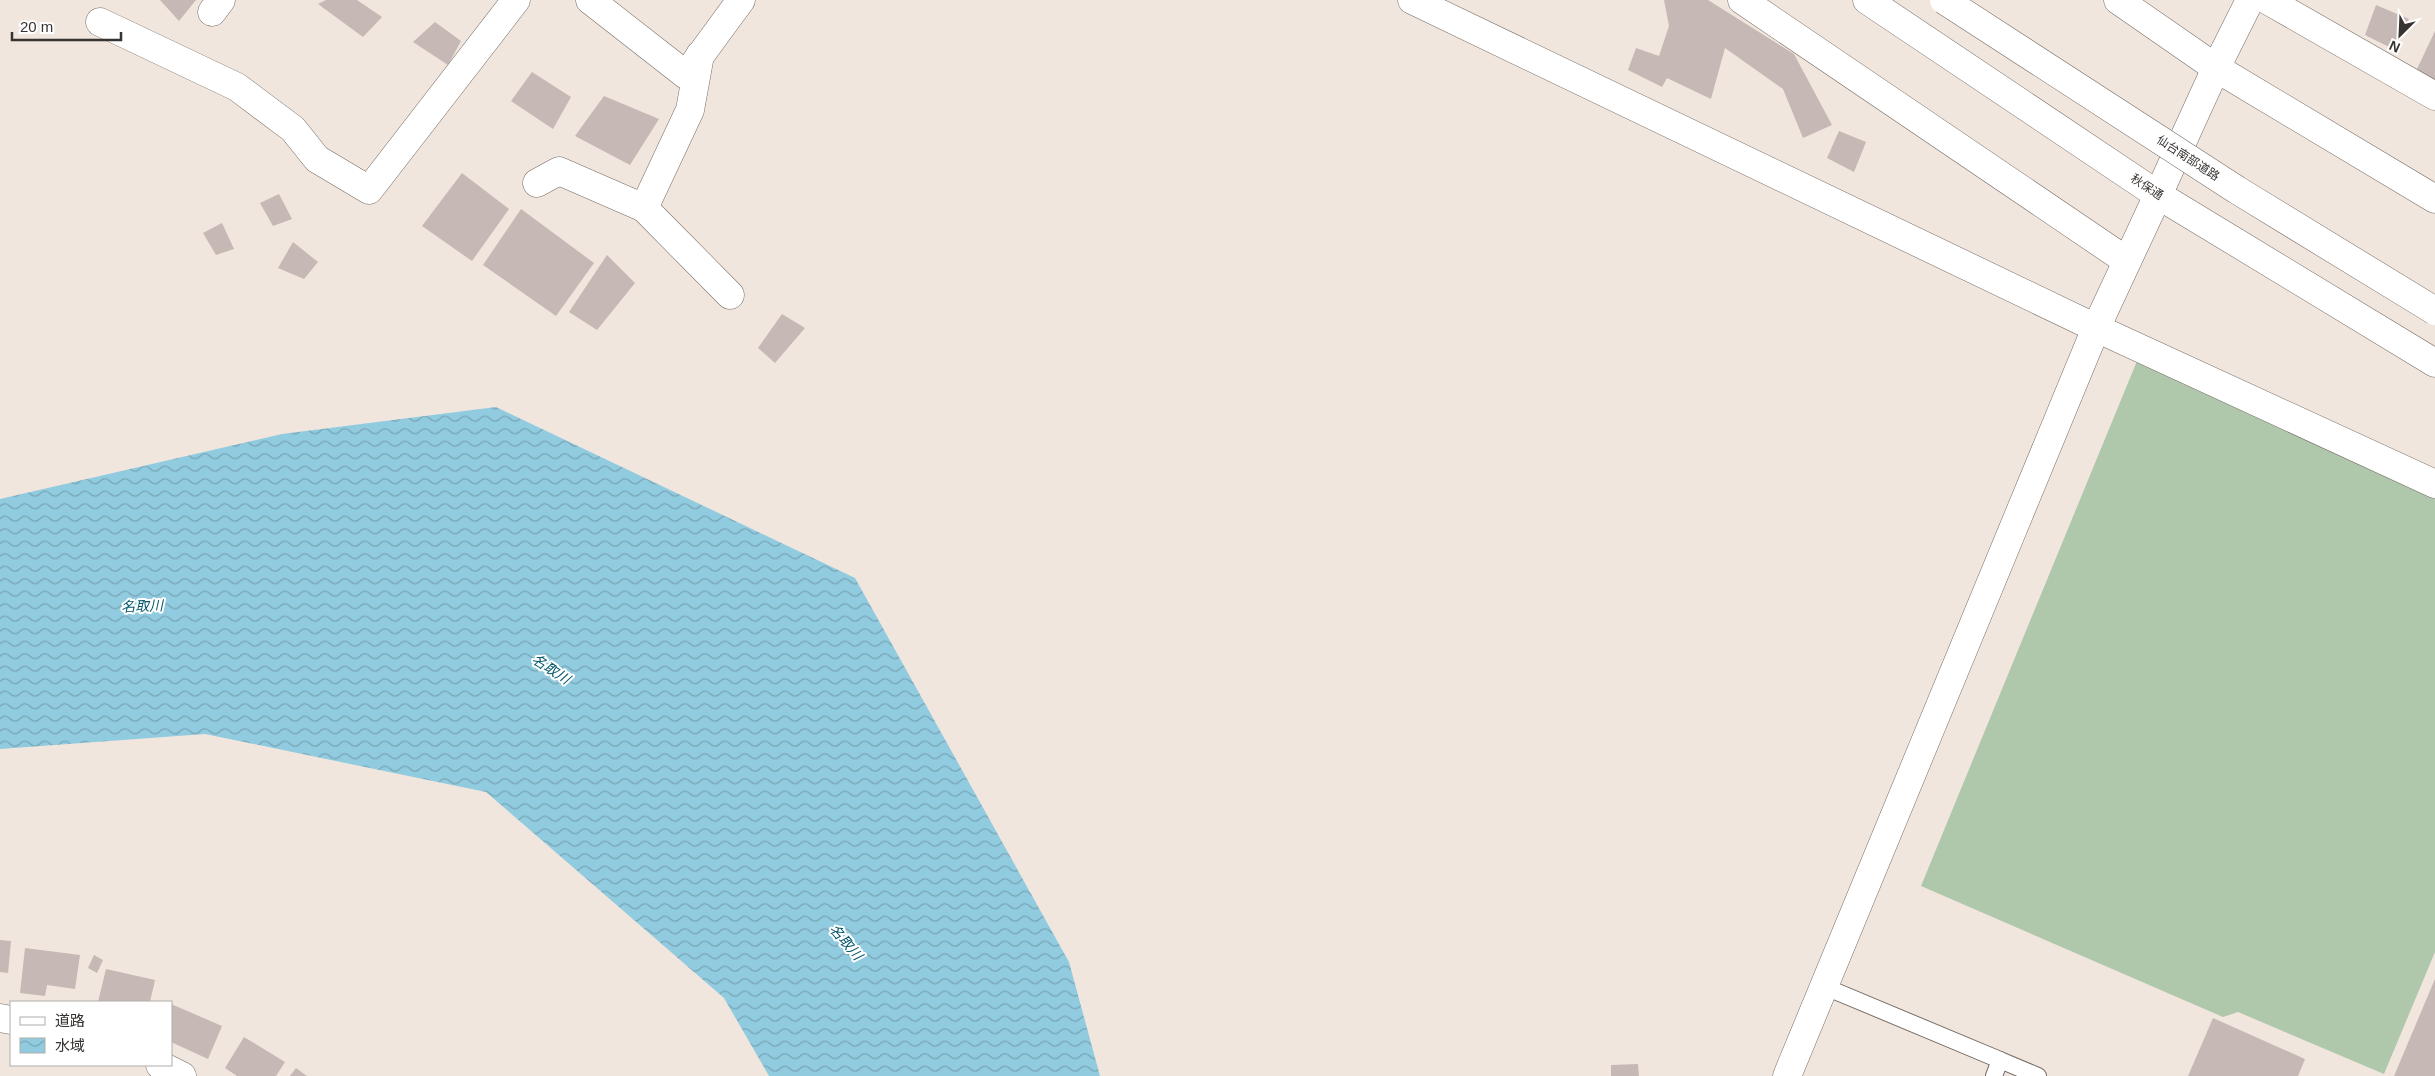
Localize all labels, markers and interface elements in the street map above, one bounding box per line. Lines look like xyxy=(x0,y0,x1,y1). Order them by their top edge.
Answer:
scale bar xyxy=(12,10,121,42)
north arrow xyxy=(2375,10,2425,60)
text: 20 m xyxy=(20,18,53,35)
text: N xyxy=(2387,38,2403,56)
street label: 仙台南部道路 xyxy=(2154,133,2222,183)
street label: 秋保通 xyxy=(2128,171,2166,203)
water label: 名取川 xyxy=(121,597,165,615)
water label: 名取川 xyxy=(529,651,575,688)
water label: 名取川 xyxy=(826,921,867,965)
legend xyxy=(10,1001,172,1066)
text: 道路 xyxy=(55,1012,85,1029)
text: 水域 xyxy=(55,1037,85,1054)

